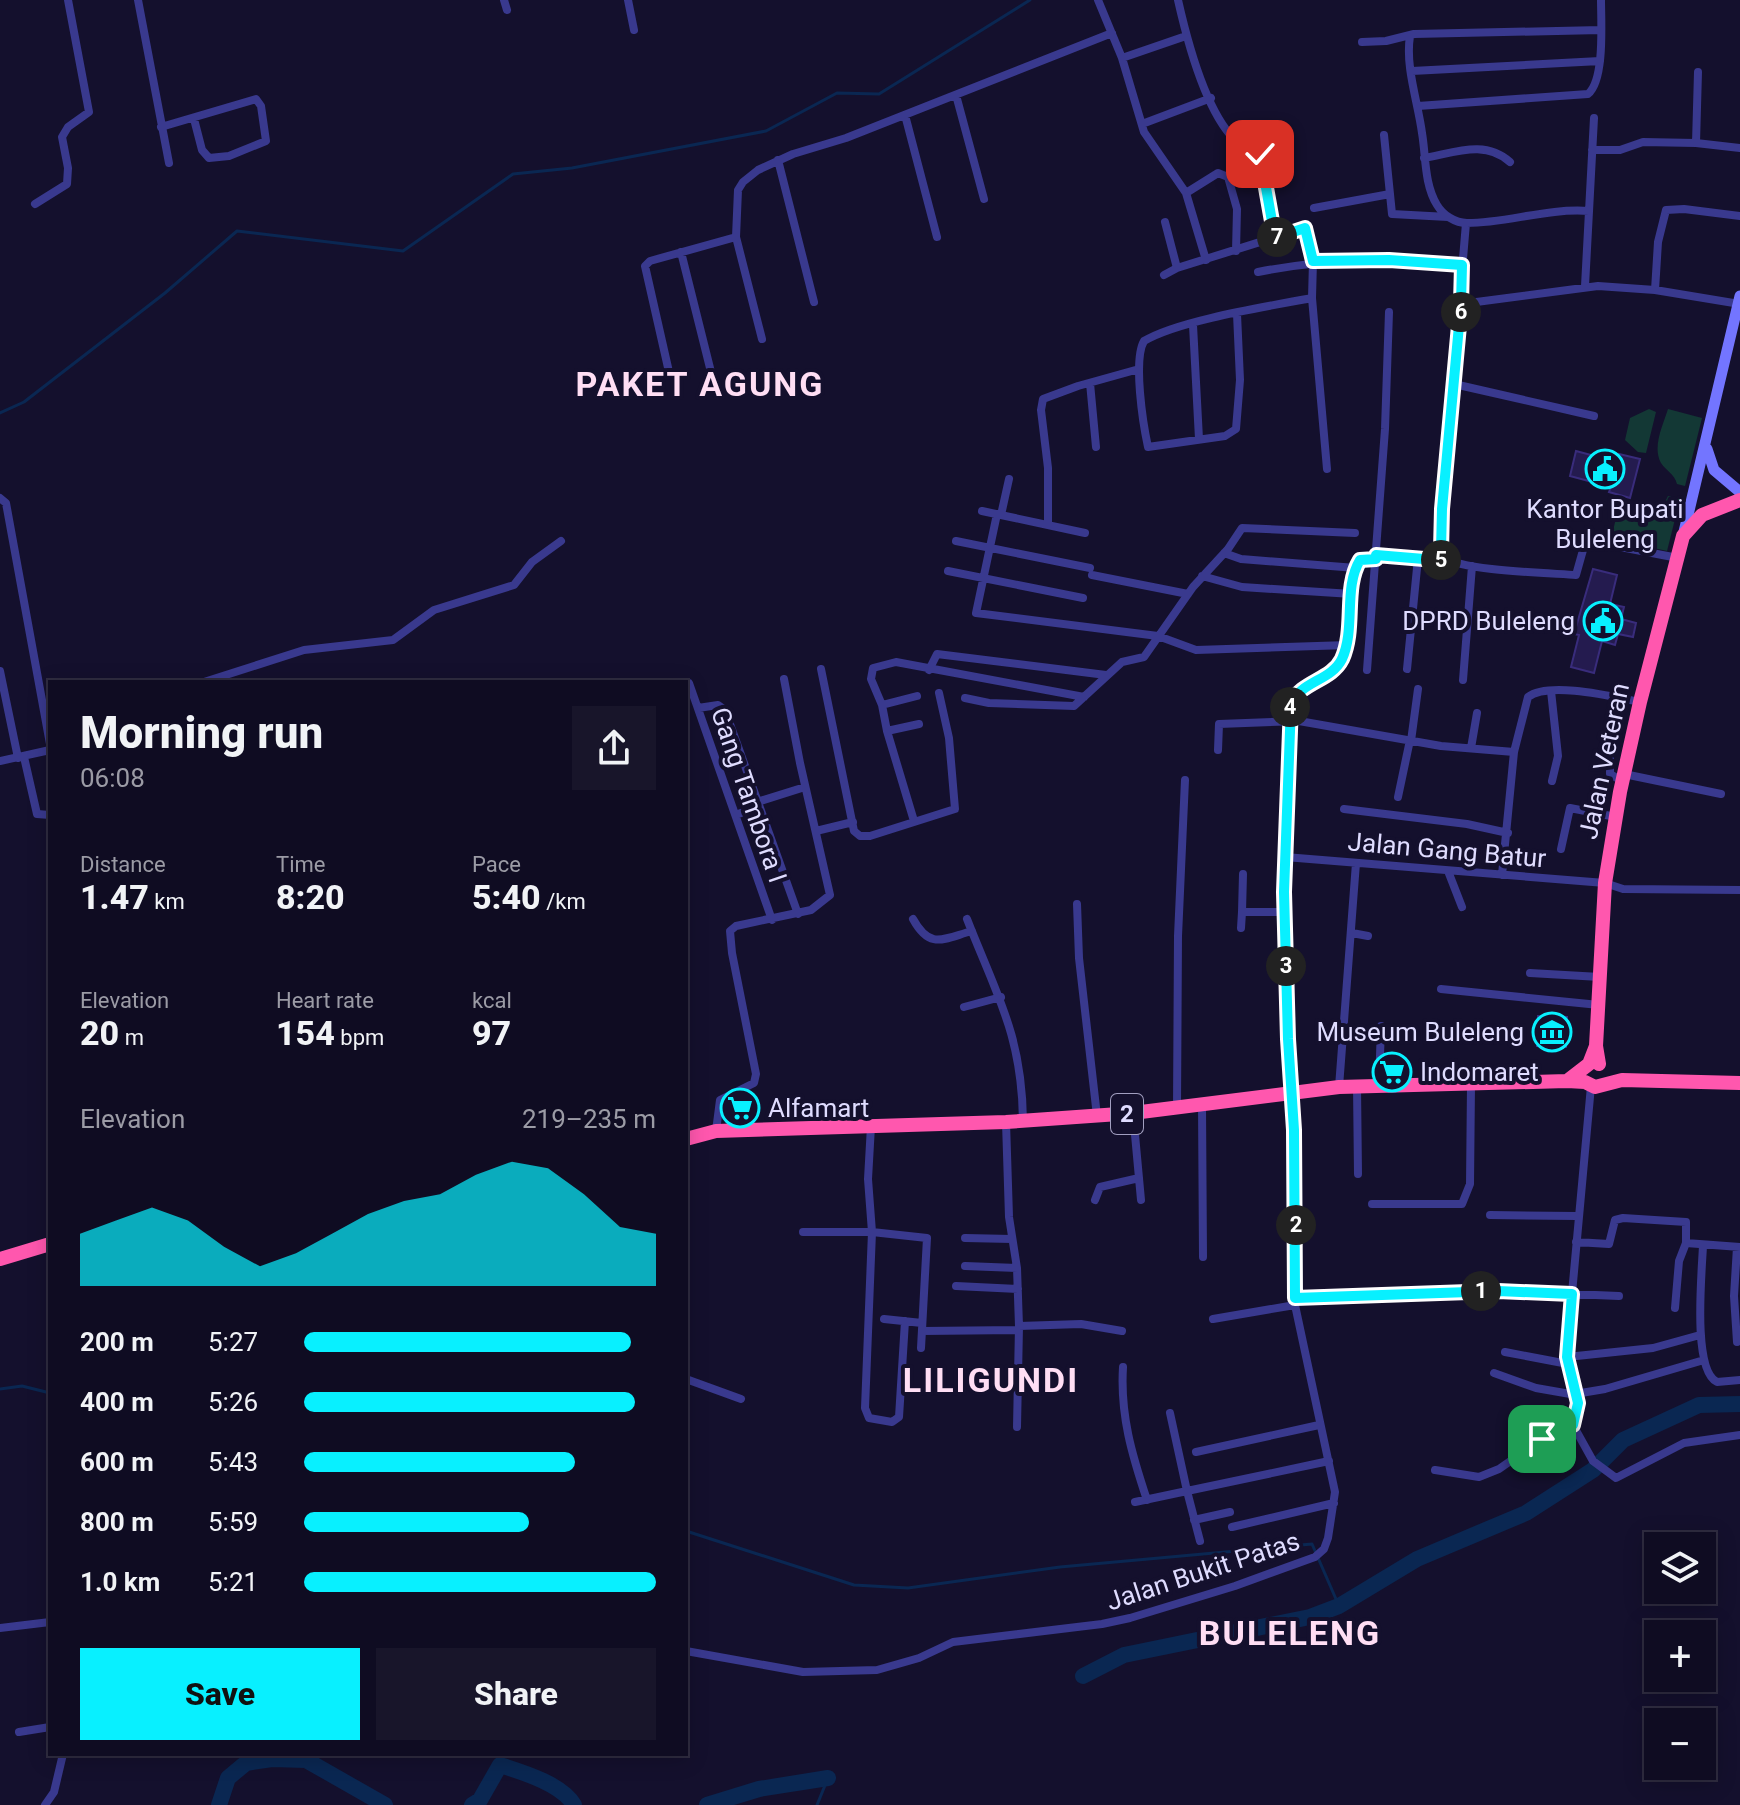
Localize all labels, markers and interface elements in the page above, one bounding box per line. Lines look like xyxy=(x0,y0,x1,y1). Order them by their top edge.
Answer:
pin xyxy=(1226,120,1294,188)
icon: check xyxy=(1238,132,1282,176)
pin: 7 xyxy=(1257,217,1297,257)
text: 7 xyxy=(1271,224,1283,249)
pin: 6 xyxy=(1441,292,1481,332)
text: 6 xyxy=(1455,299,1467,324)
district label: PAKET AGUNG xyxy=(575,364,825,404)
public building icon: Kantor Bupati Buleleng xyxy=(1584,448,1626,490)
place label: Kantor Bupati Buleleng xyxy=(1526,494,1684,554)
pin: 5 xyxy=(1421,540,1461,580)
text: 5 xyxy=(1435,547,1447,572)
public building icon: DPRD Buleleng xyxy=(1582,600,1624,642)
place label: DPRD Buleleng xyxy=(1402,606,1575,636)
street label: Jalan Veteran xyxy=(1573,680,1635,842)
pin: 4 xyxy=(1270,687,1310,727)
text: 4 xyxy=(1284,694,1296,719)
street label: Gang Tambora I xyxy=(705,704,793,886)
button: share xyxy=(572,706,656,790)
text: Morning run xyxy=(80,707,323,759)
text: 06:08 xyxy=(80,763,145,793)
street label: Jalan Gang Batur xyxy=(1347,826,1548,874)
text: Distance xyxy=(80,852,166,877)
text: Time xyxy=(276,852,325,877)
text: Pace xyxy=(472,852,521,877)
text: 1.47 xyxy=(80,877,149,917)
text: 8:20 xyxy=(276,877,345,917)
text: 5:40 xyxy=(472,877,541,917)
text: km xyxy=(149,889,185,914)
text: /km xyxy=(541,889,586,914)
pin: 3 xyxy=(1266,946,1306,986)
text: 3 xyxy=(1280,953,1292,978)
text: Elevation xyxy=(80,988,169,1013)
text: Heart rate xyxy=(276,988,374,1013)
text: kcal xyxy=(472,988,512,1013)
museum icon: Museum Buleleng xyxy=(1531,1011,1573,1053)
text: 20 xyxy=(80,1013,119,1053)
text: 154 xyxy=(276,1013,335,1053)
text: 97 xyxy=(472,1013,511,1053)
place label: Museum Buleleng xyxy=(1316,1017,1524,1047)
text: m xyxy=(119,1025,144,1050)
text: bpm xyxy=(335,1025,384,1050)
supermarket icon: Indomaret xyxy=(1371,1051,1413,1093)
place label: Indomaret xyxy=(1420,1057,1539,1087)
supermarket icon: Alfamart xyxy=(719,1087,761,1129)
place label: Alfamart xyxy=(768,1093,869,1123)
road number: 2 xyxy=(1111,1094,1143,1134)
text: Elevation xyxy=(80,1104,185,1134)
text: 219–235 m xyxy=(522,1104,656,1134)
pin: 2 xyxy=(1276,1205,1316,1245)
text: 2 xyxy=(1290,1212,1302,1237)
pin: 1 xyxy=(1461,1271,1501,1311)
text: 1 xyxy=(1475,1278,1487,1303)
text: 200 m xyxy=(80,1327,154,1357)
text: 5:27 xyxy=(208,1327,258,1357)
district label: LILIGUNDI xyxy=(903,1360,1079,1400)
text: 400 m xyxy=(80,1387,154,1417)
text: 5:26 xyxy=(208,1387,258,1417)
pin xyxy=(1508,1405,1576,1473)
icon: arrive xyxy=(1520,1417,1564,1461)
text: 600 m xyxy=(80,1447,154,1477)
text: 5:43 xyxy=(208,1447,258,1477)
text: 800 m xyxy=(80,1507,154,1537)
text: 5:59 xyxy=(208,1507,258,1537)
street label: Jalan Bukit Patas xyxy=(1103,1526,1303,1616)
map controls xyxy=(1644,1532,1716,1780)
button: layers xyxy=(1644,1532,1716,1604)
text: 1.0 km xyxy=(80,1567,160,1597)
text: 5:21 xyxy=(208,1567,258,1597)
district label: BULELENG xyxy=(1199,1613,1381,1653)
button: + xyxy=(1644,1620,1716,1692)
button: Save xyxy=(80,1648,360,1740)
button: Share xyxy=(376,1648,656,1740)
button: − xyxy=(1644,1708,1716,1780)

